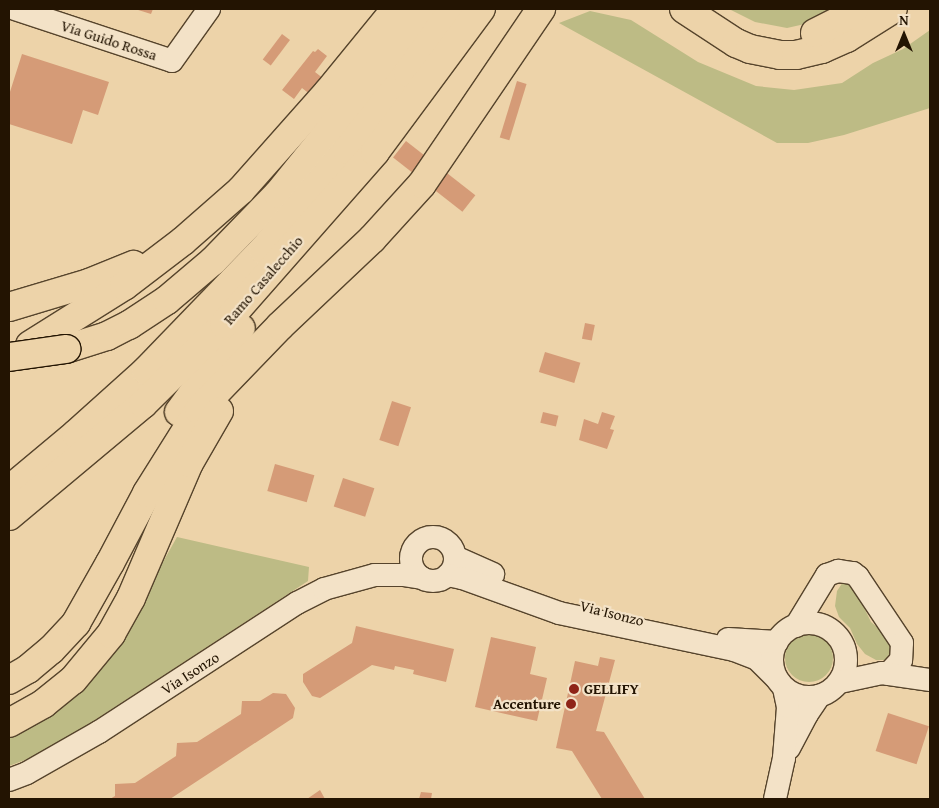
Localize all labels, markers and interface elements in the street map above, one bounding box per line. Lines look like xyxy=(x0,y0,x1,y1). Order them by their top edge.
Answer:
north arrow xyxy=(879,10,929,60)
text: N xyxy=(899,10,909,30)
street label: Via Guido Rossa xyxy=(59,16,159,64)
street label: Ramo Casalecchio xyxy=(220,232,306,328)
street label: Via Isonzo xyxy=(578,596,646,630)
street label: Via Isonzo xyxy=(158,648,222,698)
place label: GELLIFY xyxy=(584,680,639,698)
marker: GELLIFY xyxy=(568,683,580,695)
place label: Accenture xyxy=(493,695,561,713)
marker: Accenture xyxy=(565,698,577,710)

